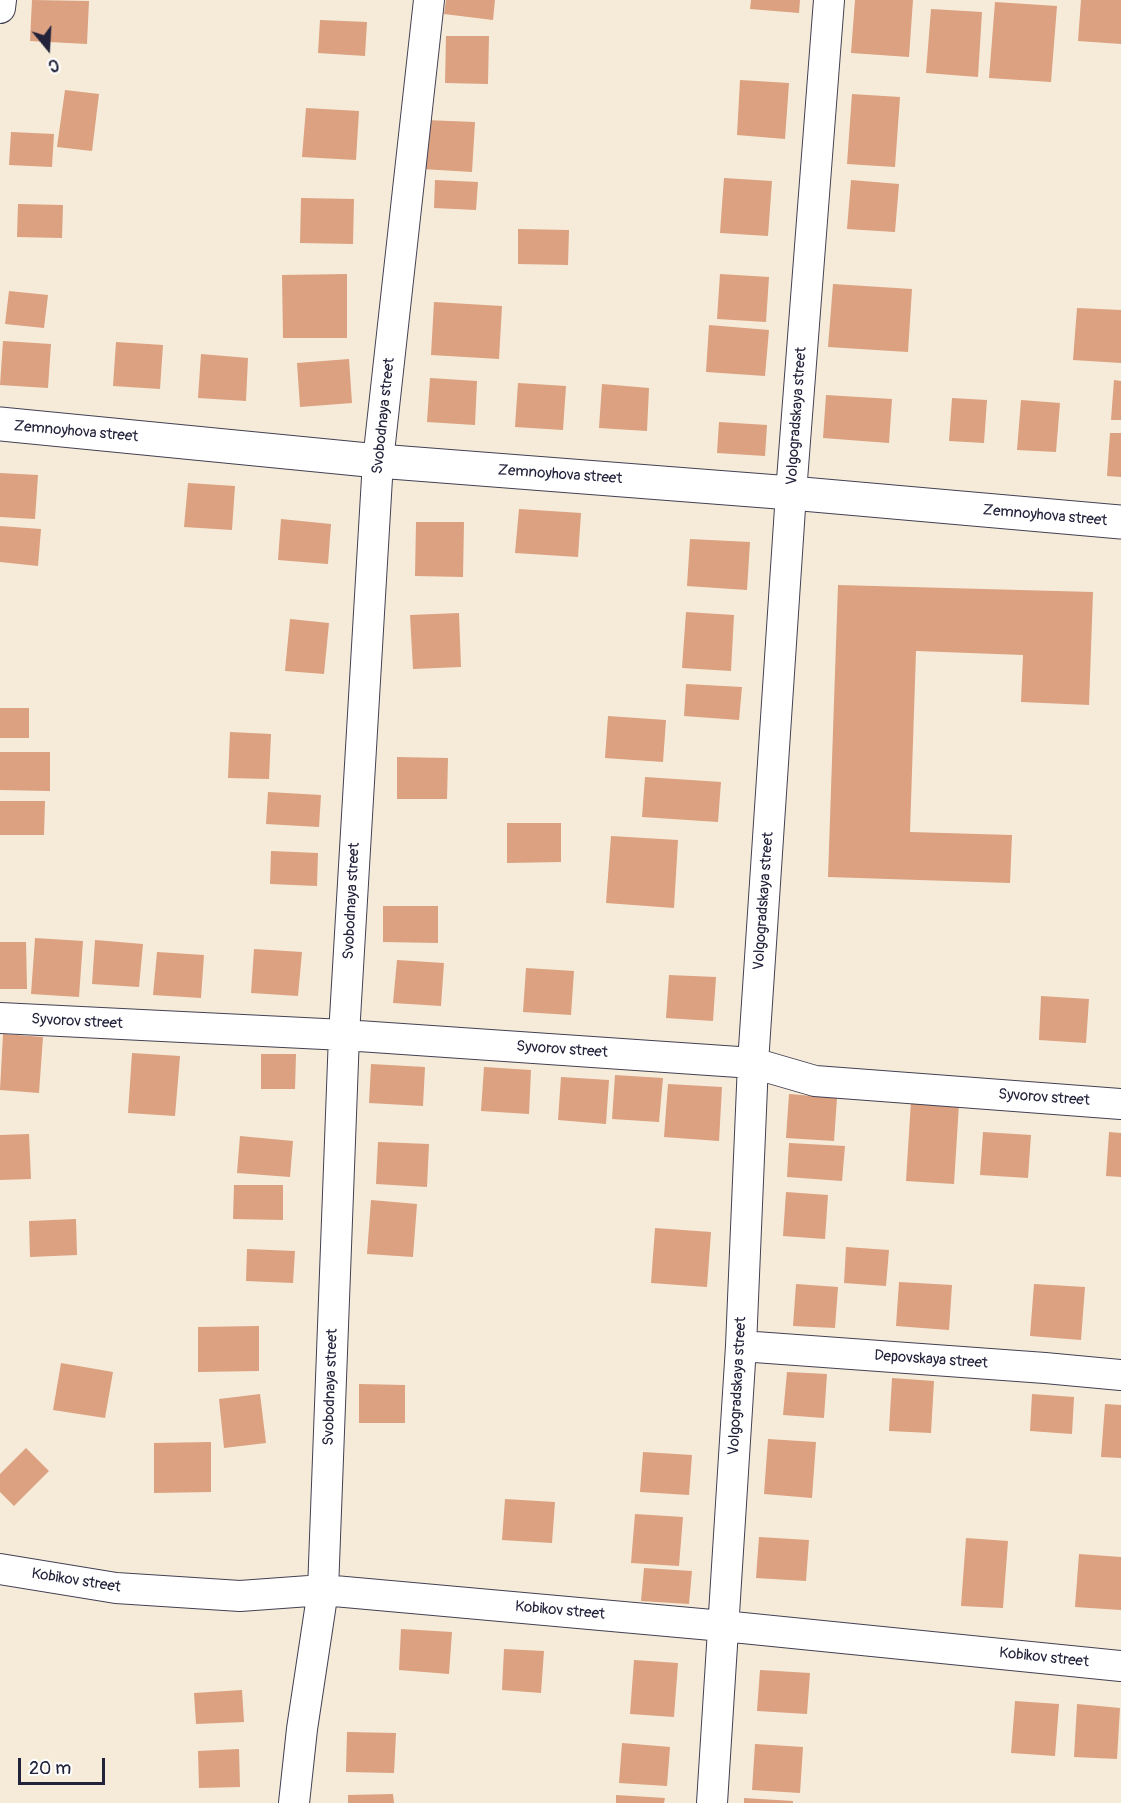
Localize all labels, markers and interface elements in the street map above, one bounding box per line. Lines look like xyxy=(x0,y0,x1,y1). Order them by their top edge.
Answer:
north arrow xyxy=(18,18,78,78)
text: С xyxy=(46,54,61,76)
street label: Volgogradskaya street xyxy=(783,346,811,486)
street label: Svobodnaya street xyxy=(369,357,399,475)
street label: Zemnoyhova street xyxy=(13,418,139,446)
street label: Zemnoyhova street xyxy=(497,462,623,488)
street label: Zemnoyhova street xyxy=(982,502,1108,530)
street label: Volgogradskaya street xyxy=(750,831,778,971)
street label: Svobodnaya street xyxy=(340,842,364,960)
street label: Syvorov street xyxy=(31,1011,123,1033)
street label: Syvorov street xyxy=(516,1038,608,1062)
street label: Syvorov street xyxy=(998,1086,1090,1110)
street label: Volgogradskaya street xyxy=(725,1316,751,1456)
street label: Svobodnaya street xyxy=(320,1328,342,1446)
street label: Depovskaya street xyxy=(874,1347,988,1373)
street label: Kobikov street xyxy=(30,1565,122,1597)
street label: Kobikov street xyxy=(514,1598,606,1624)
street label: Kobikov street xyxy=(998,1644,1090,1672)
scale bar xyxy=(21,1746,108,1784)
text: 20 m xyxy=(29,1757,71,1780)

